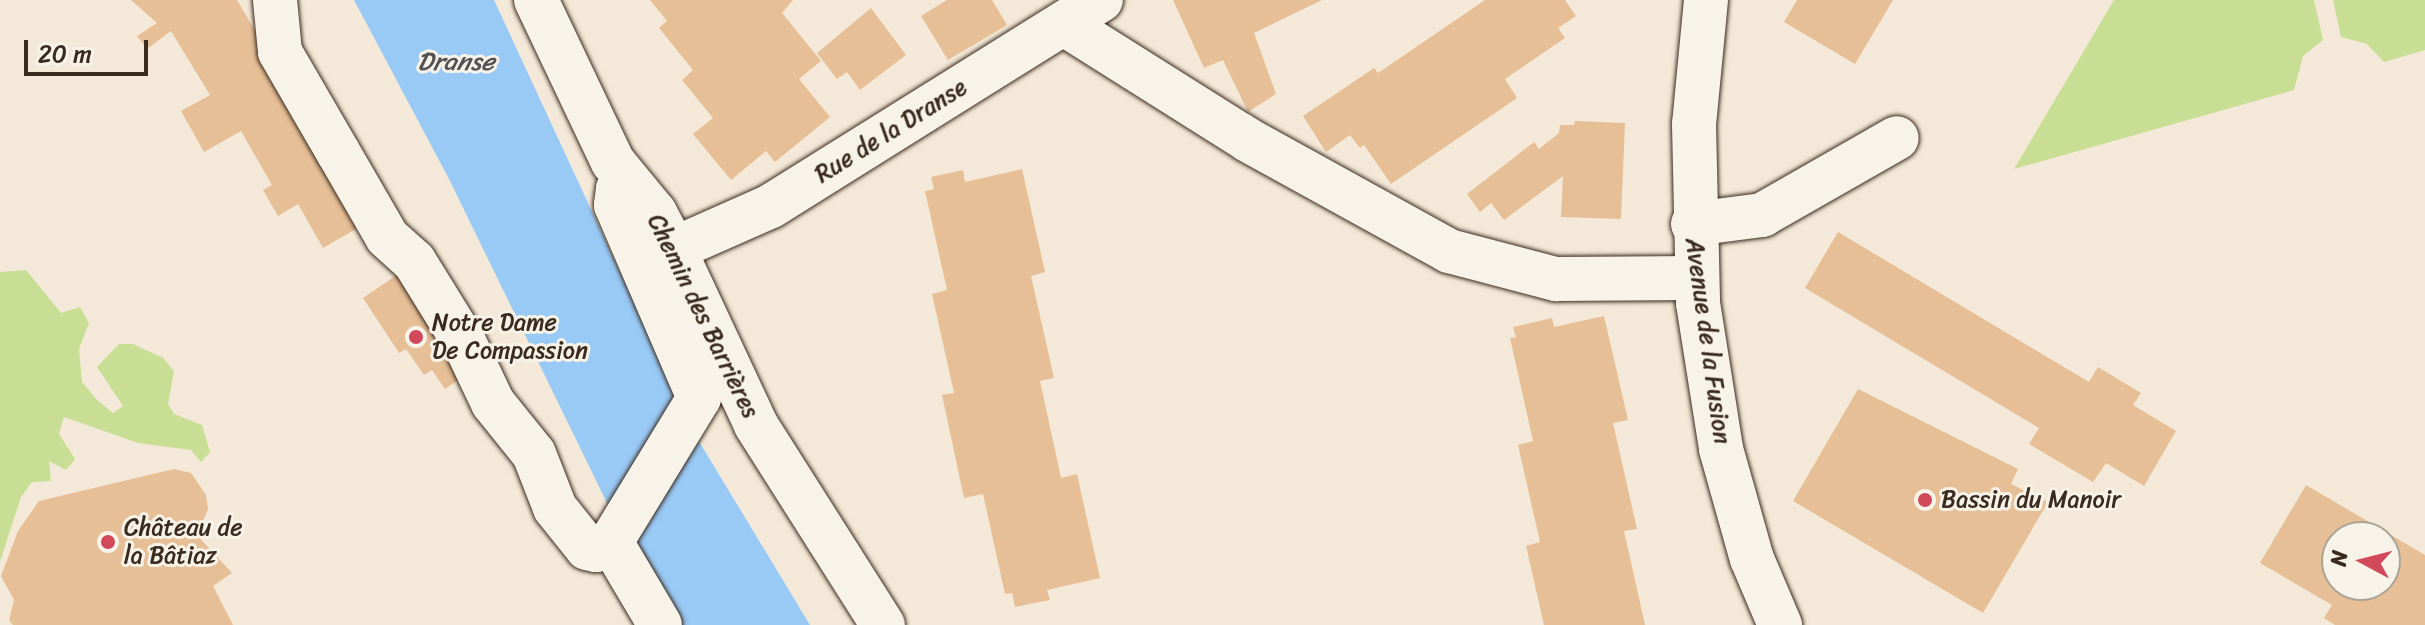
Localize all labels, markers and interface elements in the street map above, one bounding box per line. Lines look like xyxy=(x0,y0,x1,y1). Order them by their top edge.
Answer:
scale bar xyxy=(28,24,152,74)
text: 20 m xyxy=(38,33,92,75)
water label: Dranse xyxy=(417,46,495,78)
street label: Rue de la Dranse xyxy=(810,73,972,189)
street label: Chemin des Barrières xyxy=(641,209,765,423)
street label: Avenue de la Fusion xyxy=(1679,236,1737,446)
place label: Notre Dame De Compassion xyxy=(432,309,588,365)
marker: Notre Dame De Compassion xyxy=(407,328,425,346)
place label: Bassin du Manoir xyxy=(1941,486,2121,514)
marker: Bassin du Manoir xyxy=(1916,491,1934,509)
place label: Château de la Bâtiaz xyxy=(124,514,243,570)
north arrow xyxy=(2321,521,2401,601)
marker: Château de la Bâtiaz xyxy=(99,533,117,551)
text: N xyxy=(2318,548,2359,568)

